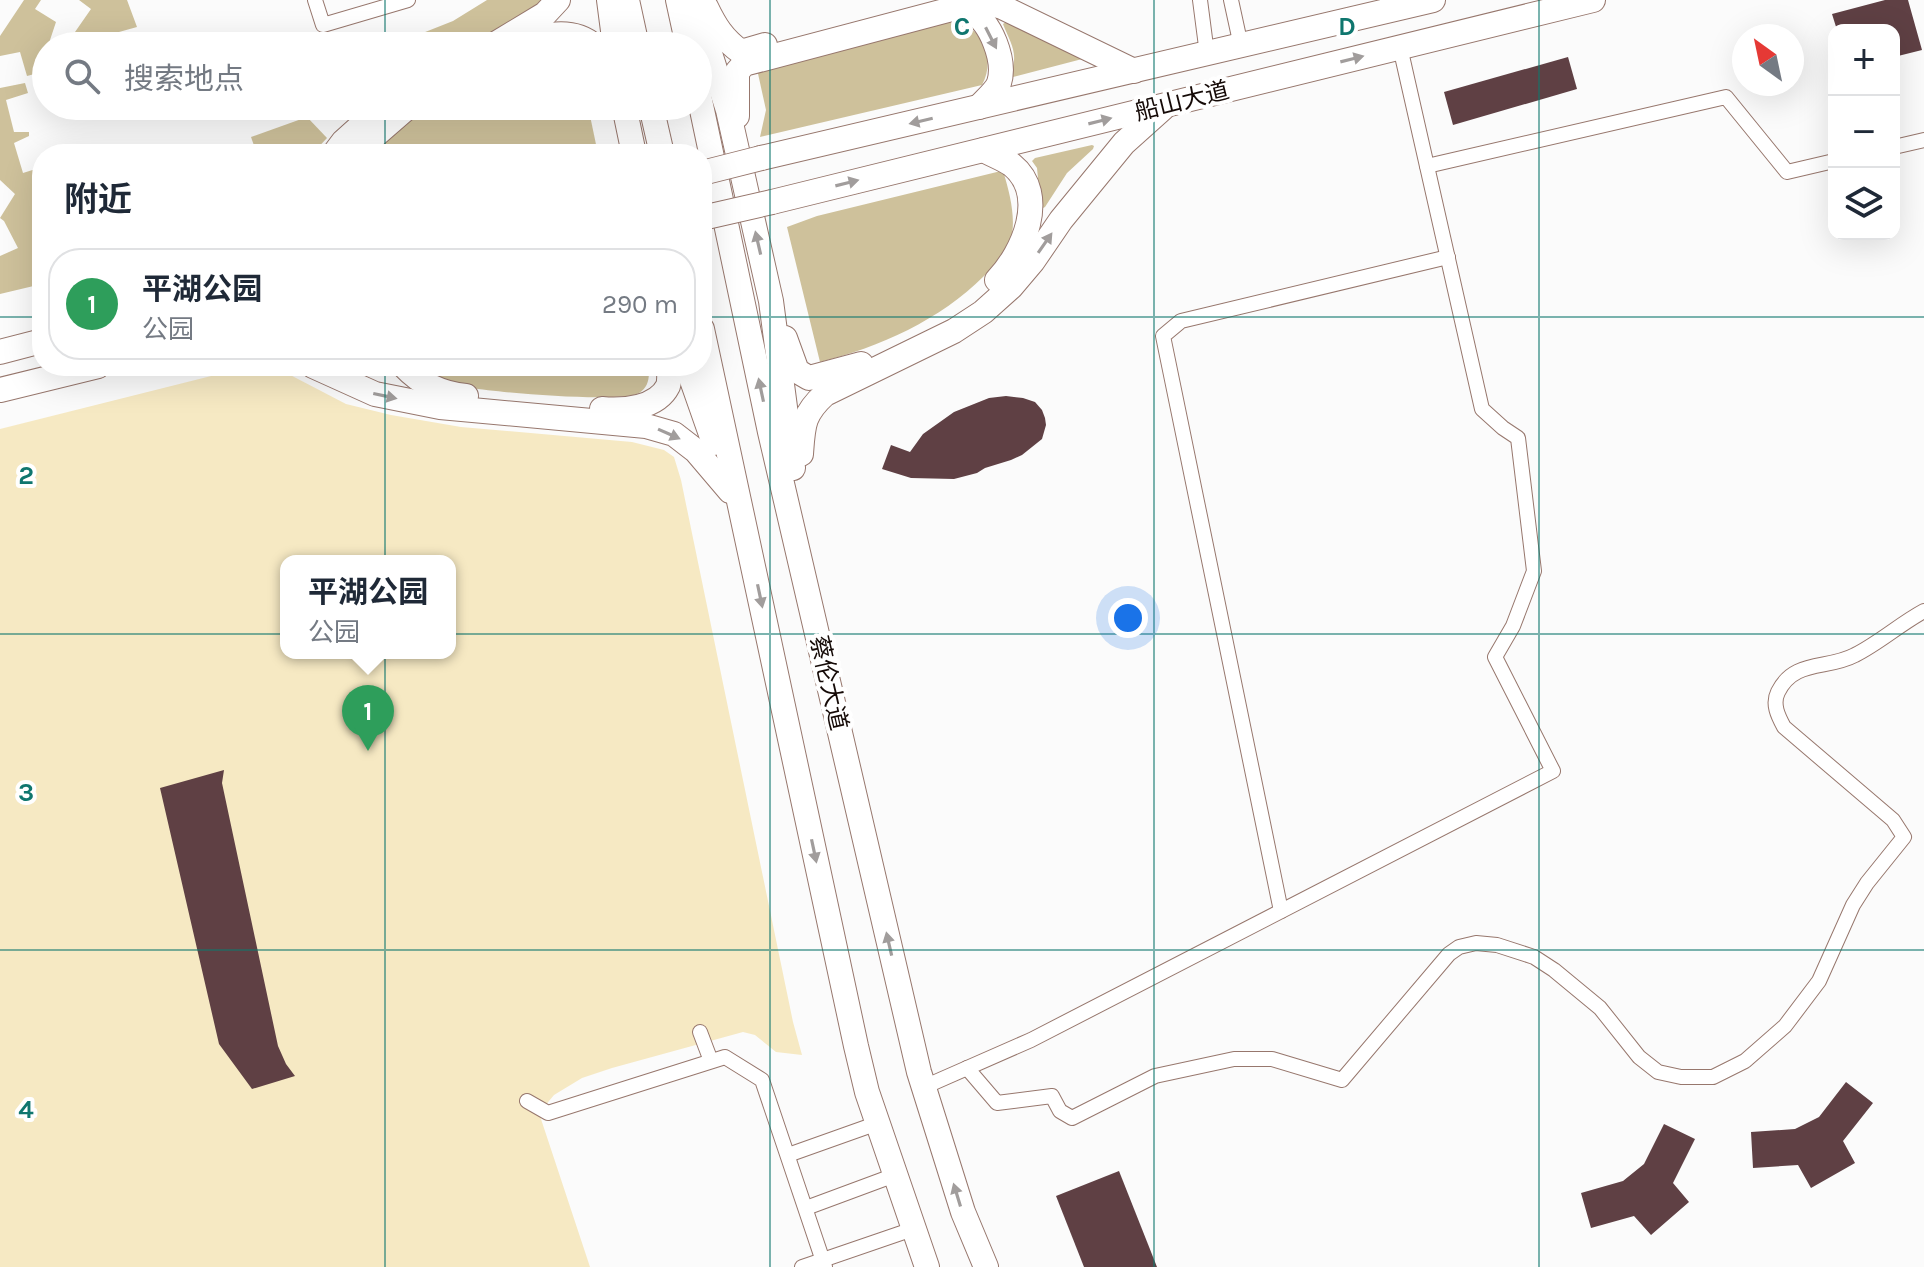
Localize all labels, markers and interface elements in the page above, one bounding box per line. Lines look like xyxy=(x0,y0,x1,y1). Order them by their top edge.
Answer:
text: C xyxy=(954,11,970,42)
text: D xyxy=(1338,11,1356,42)
north arrow xyxy=(1732,24,1804,96)
map controls xyxy=(1828,24,1900,240)
button: + xyxy=(1828,24,1900,96)
one-way arrow xyxy=(985,27,998,50)
search box xyxy=(32,32,712,120)
one-way arrow xyxy=(1340,52,1365,65)
icon: search xyxy=(60,54,104,98)
text: 搜索地点 xyxy=(124,61,244,97)
street label: 船山大道 xyxy=(1132,76,1232,126)
button: − xyxy=(1828,96,1900,168)
one-way arrow xyxy=(909,115,934,128)
one-way arrow xyxy=(1087,115,1112,127)
button: layers xyxy=(1828,168,1900,240)
one-way arrow xyxy=(835,177,860,189)
text: 附近 xyxy=(64,180,132,220)
one-way arrow xyxy=(751,231,764,256)
one-way arrow xyxy=(1037,232,1052,253)
text: 平湖公园 xyxy=(142,271,262,307)
text: 1 xyxy=(87,289,97,320)
text: 290 m xyxy=(602,289,678,320)
text: 公园 xyxy=(142,314,194,345)
one-way arrow xyxy=(754,378,767,403)
one-way arrow xyxy=(373,390,398,403)
one-way arrow xyxy=(658,428,681,441)
text: 2 xyxy=(18,460,34,491)
popup xyxy=(280,555,456,659)
text: 平湖公园 xyxy=(308,574,428,610)
one-way arrow xyxy=(754,584,767,609)
your location xyxy=(1108,598,1148,638)
text: 公园 xyxy=(308,617,360,648)
street label: 蔡伦大道 xyxy=(805,633,853,733)
pin: 1 xyxy=(342,685,394,751)
text: 3 xyxy=(18,777,34,808)
one-way arrow xyxy=(809,838,821,863)
one-way arrow xyxy=(883,931,895,956)
text: 4 xyxy=(18,1094,34,1125)
one-way arrow xyxy=(951,1182,963,1206)

